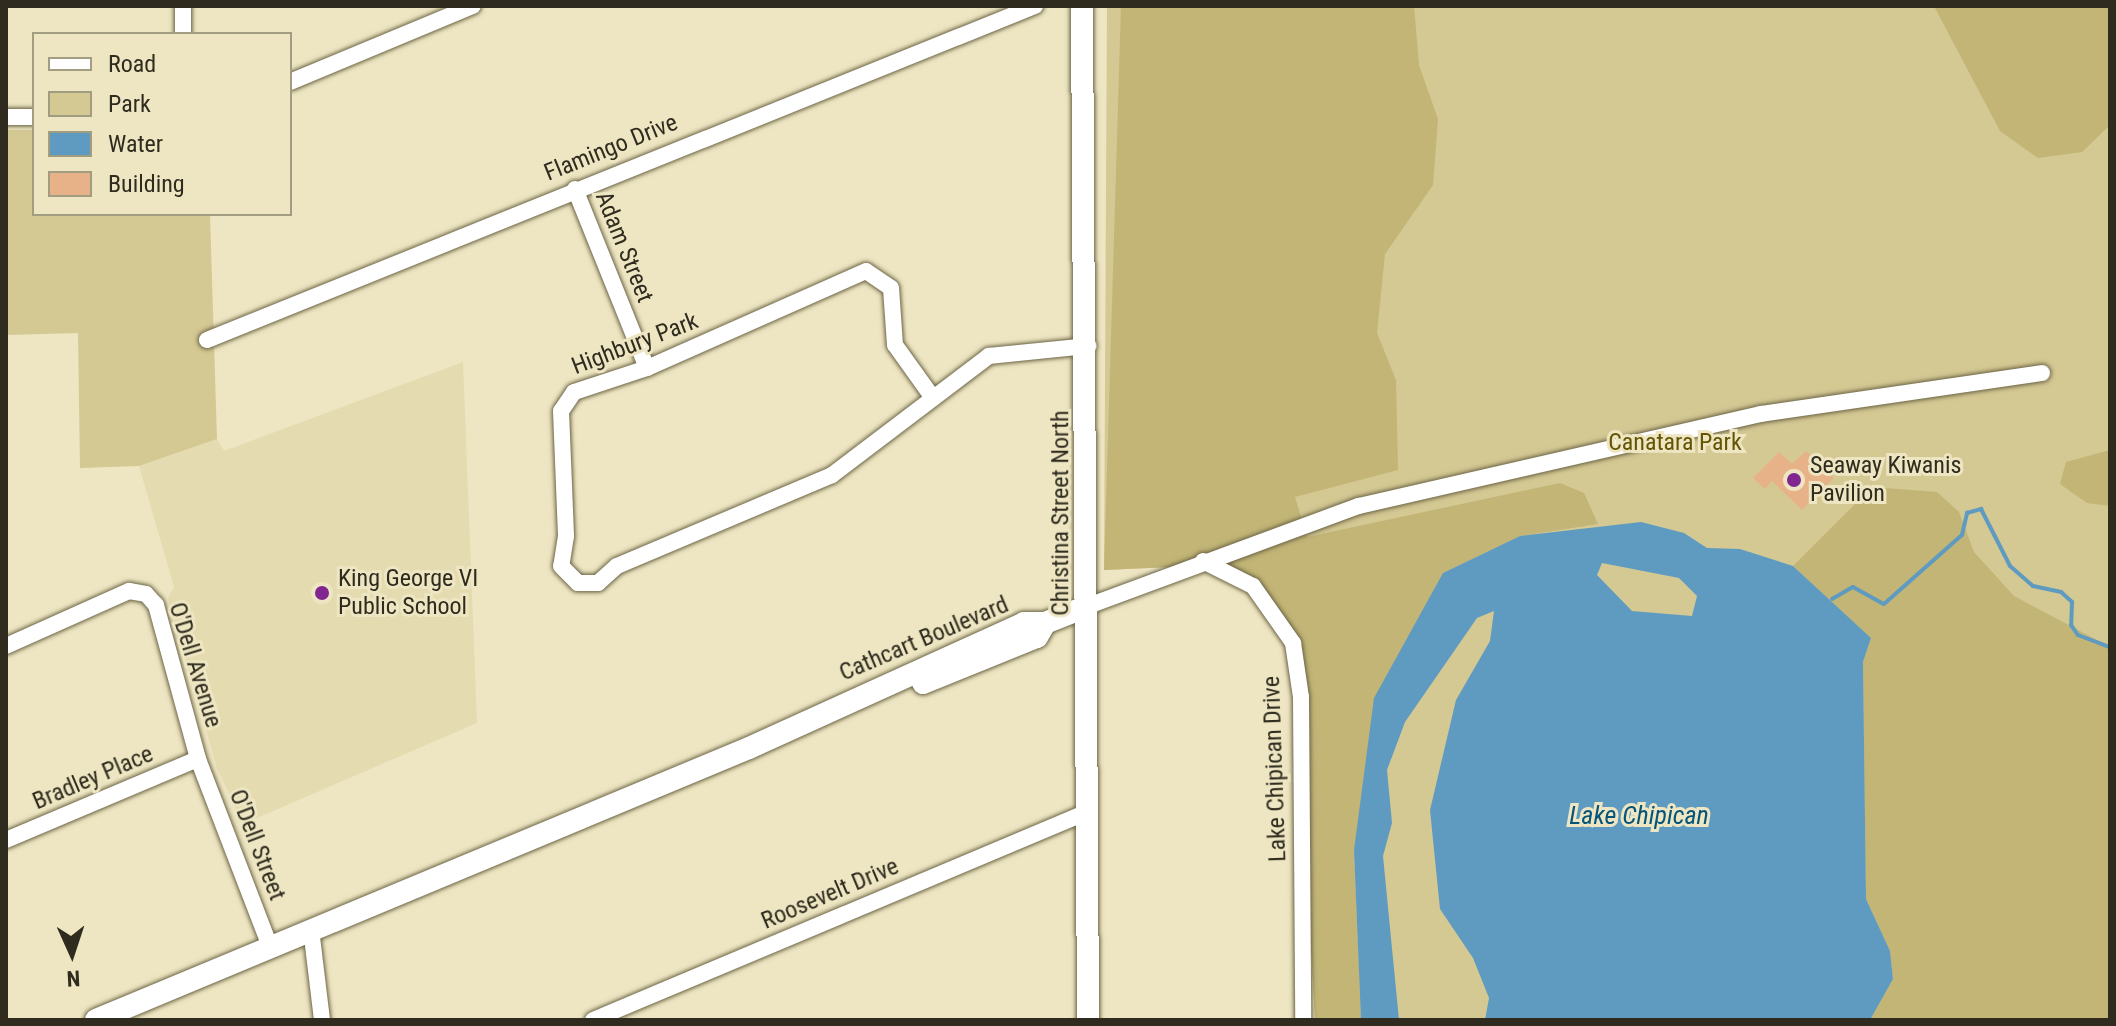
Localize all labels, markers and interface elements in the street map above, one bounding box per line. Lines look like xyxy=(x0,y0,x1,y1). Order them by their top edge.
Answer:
legend xyxy=(32,32,292,216)
text: Road xyxy=(108,50,156,78)
text: Park xyxy=(108,90,151,118)
street label: Flamingo Drive xyxy=(540,108,682,188)
text: Water xyxy=(108,130,163,158)
text: Building xyxy=(108,170,185,198)
street label: Adam Street xyxy=(589,187,659,307)
street label: Highbury Park xyxy=(568,307,702,381)
street label: Christina Street North xyxy=(1047,410,1075,616)
park label: Canatara Park xyxy=(1608,429,1742,457)
place label: Seaway Kiwanis Pavilion xyxy=(1810,452,1961,508)
marker: Seaway Kiwanis Pavilion xyxy=(1785,471,1803,489)
place label: King George VI Public School xyxy=(338,565,478,621)
marker: King George VI Public School xyxy=(313,584,331,602)
street label: Cathcart Boulevard xyxy=(835,590,1013,688)
street label: O'Dell Avenue xyxy=(162,599,228,731)
street label: Lake Chipican Drive xyxy=(1257,676,1293,862)
street label: Bradley Place xyxy=(28,740,158,816)
street label: O'Dell Street xyxy=(223,786,291,904)
water label: Lake Chipican xyxy=(1569,800,1709,832)
street label: Roosevelt Drive xyxy=(757,852,903,936)
north arrow xyxy=(32,914,112,994)
text: N xyxy=(66,966,81,991)

